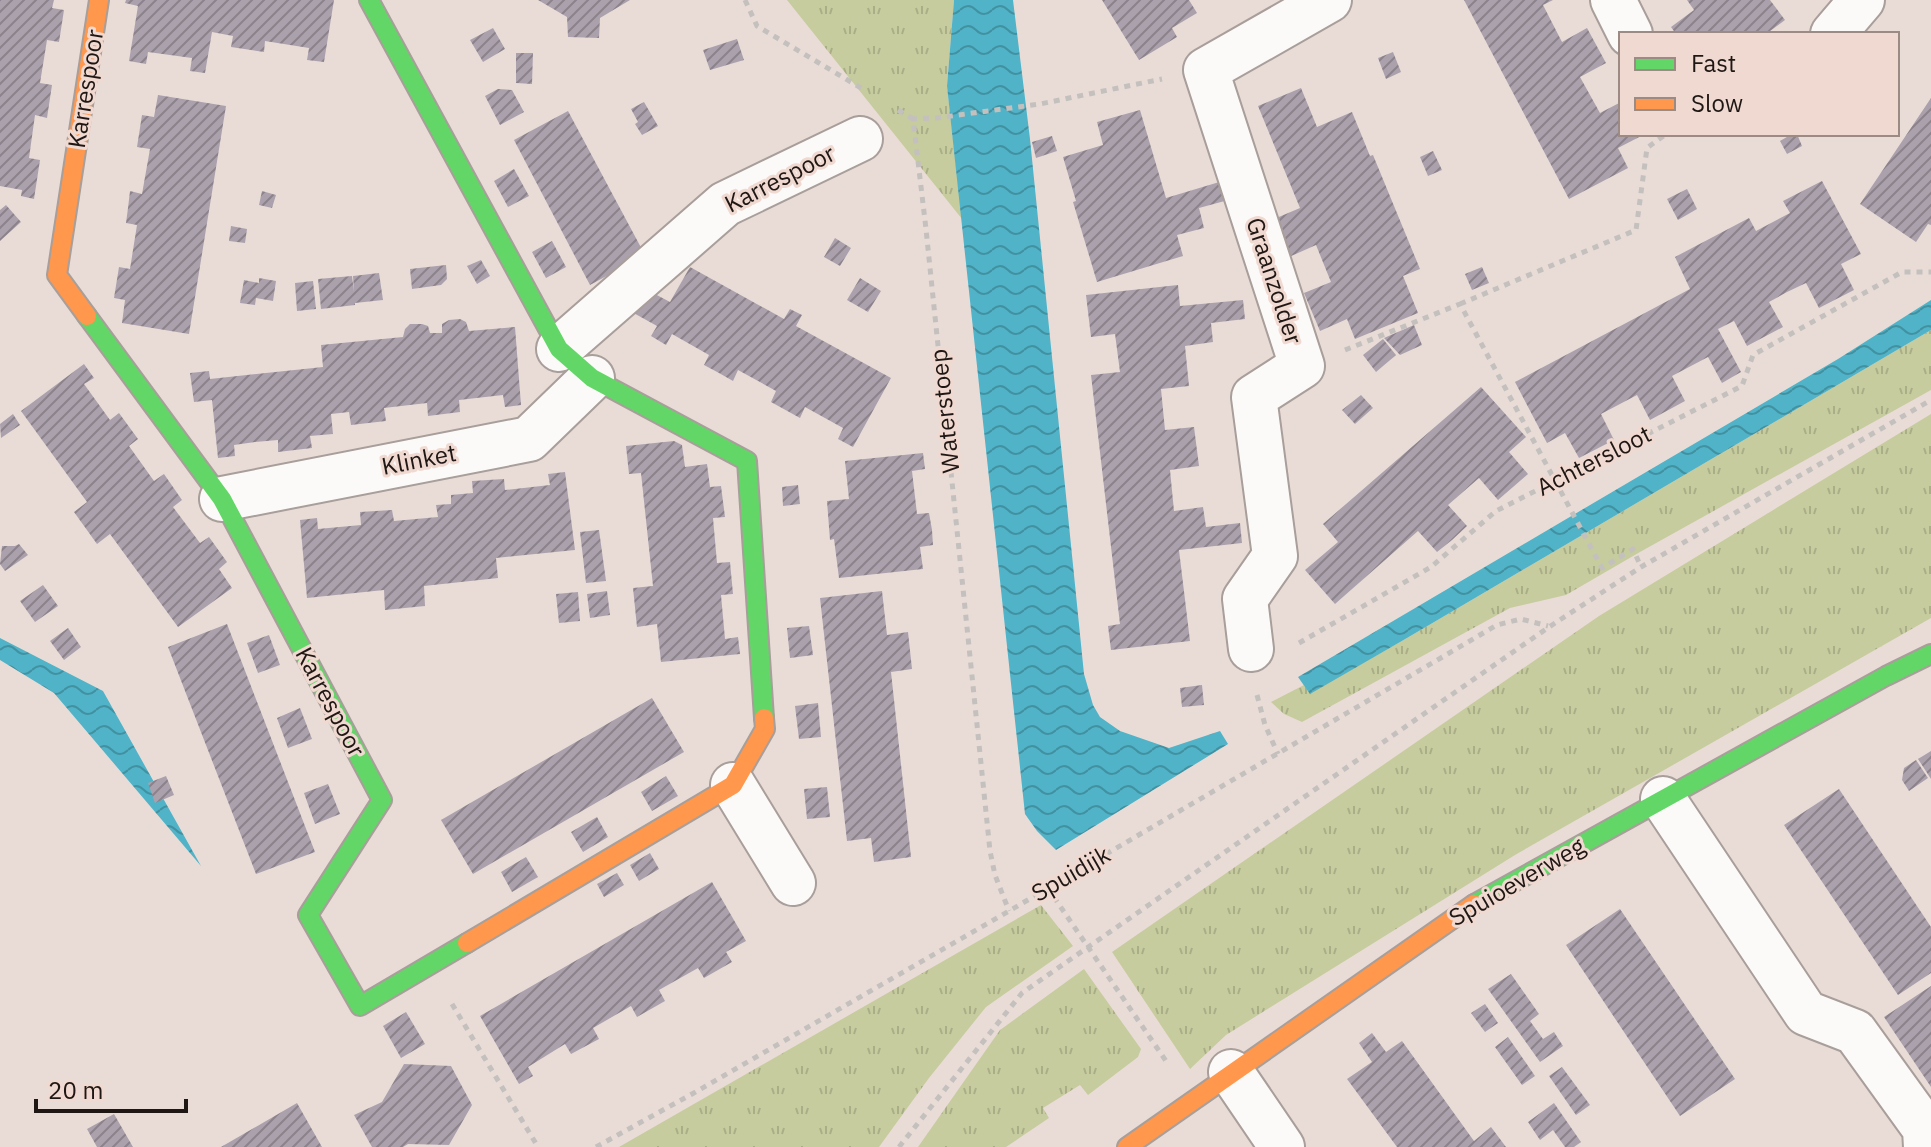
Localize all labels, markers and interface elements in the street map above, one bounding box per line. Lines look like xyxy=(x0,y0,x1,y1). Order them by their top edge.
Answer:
street label: Karrespoor xyxy=(60,27,110,150)
legend xyxy=(1619,32,1899,136)
text: Fast xyxy=(1691,47,1736,79)
text: Slow xyxy=(1691,87,1743,119)
street label: Karrespoor xyxy=(719,137,840,220)
street label: Graanzolder xyxy=(1239,213,1311,348)
street label: Waterstoep xyxy=(922,347,966,475)
street label: Achtersloot xyxy=(1531,417,1656,503)
street label: Klinket xyxy=(379,436,459,482)
street label: Karrespoor xyxy=(289,641,373,762)
street label: Spuioeverweg xyxy=(1443,829,1591,933)
street label: Spuidijk xyxy=(1025,838,1116,909)
scale bar xyxy=(36,1063,186,1113)
text: 20 m xyxy=(48,1074,103,1106)

